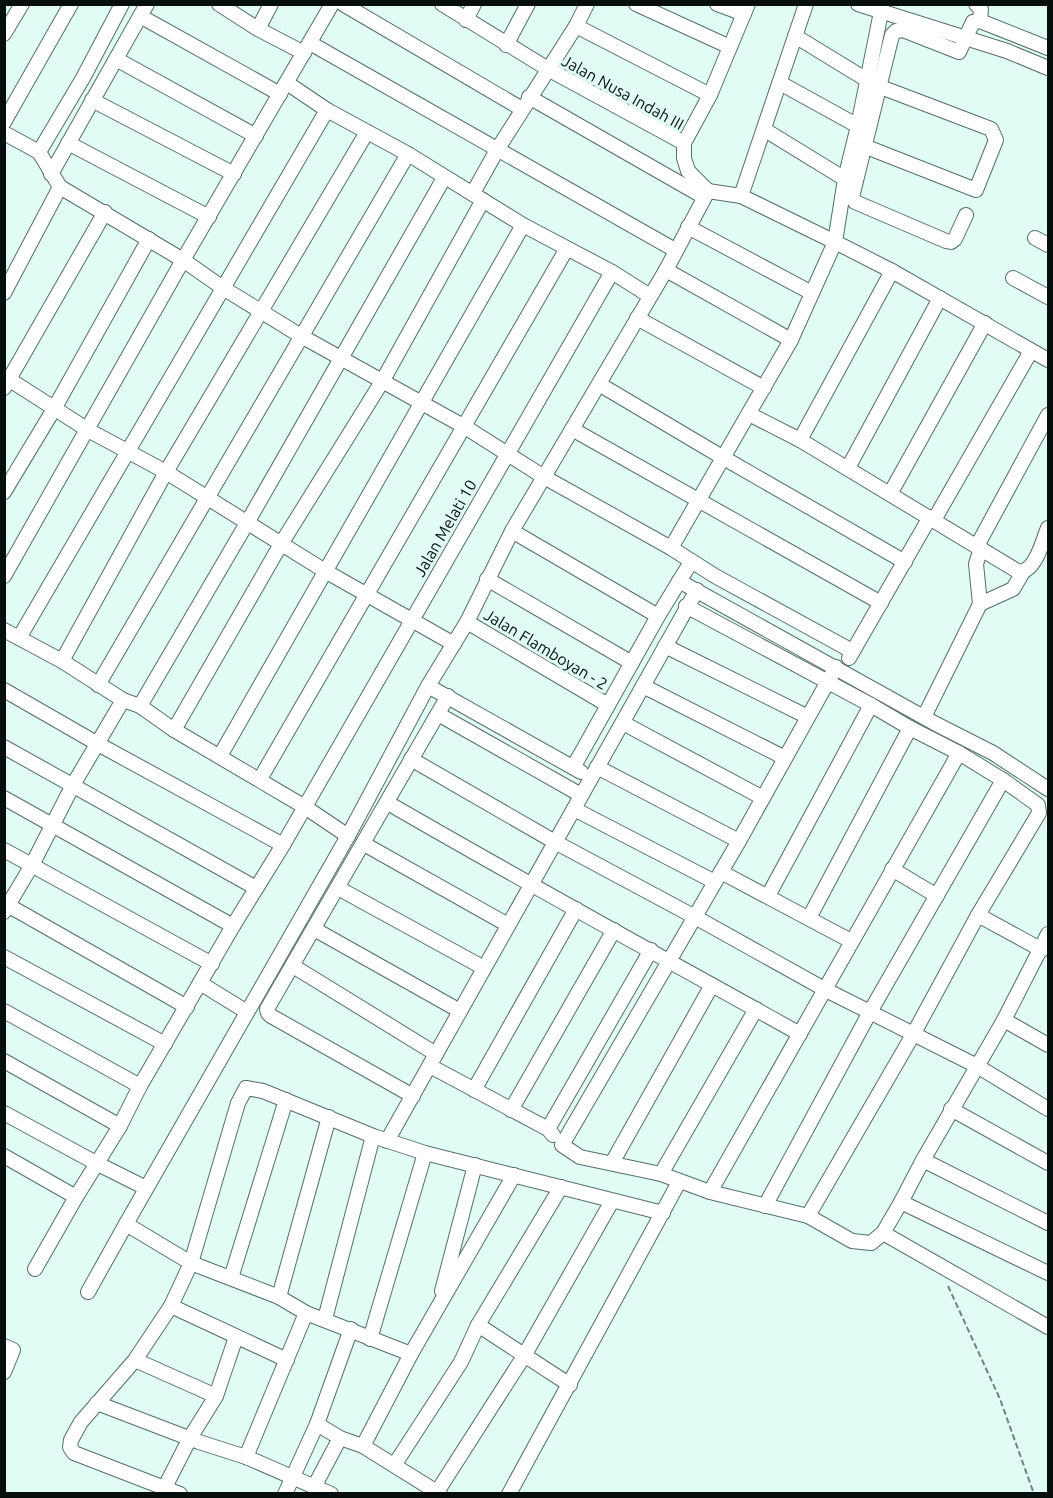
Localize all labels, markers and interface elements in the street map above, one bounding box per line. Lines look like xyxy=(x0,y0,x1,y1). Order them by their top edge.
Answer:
street label: Jalan Nusa Indah III xyxy=(559,51,687,133)
street label: Jalan Melati 10 xyxy=(410,477,480,579)
street label: Jalan Flamboyan - 2 xyxy=(481,605,611,693)

